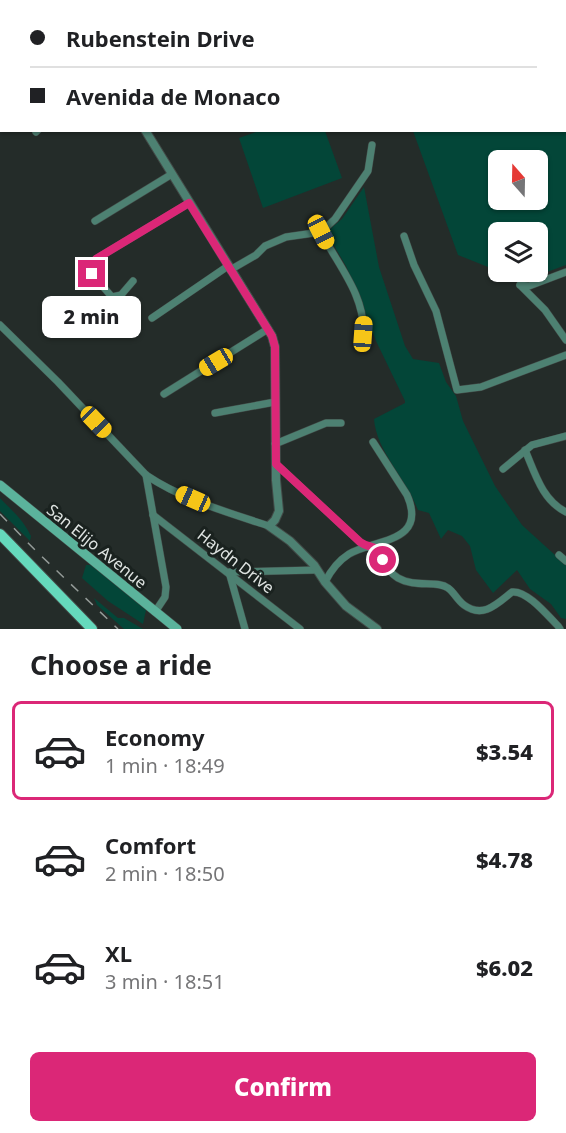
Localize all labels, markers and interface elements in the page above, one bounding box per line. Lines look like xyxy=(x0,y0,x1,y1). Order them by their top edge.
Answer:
text: Rubenstein Drive xyxy=(66,23,255,53)
text: Avenida de Monaco xyxy=(66,81,280,111)
north arrow xyxy=(488,150,548,210)
map controls xyxy=(488,150,548,282)
car xyxy=(305,212,337,252)
button: layers xyxy=(488,222,548,282)
route end xyxy=(78,260,105,287)
callout: 2 min xyxy=(42,295,142,337)
text: 2 min xyxy=(64,303,119,330)
car xyxy=(353,315,373,353)
car xyxy=(196,345,236,379)
car xyxy=(77,403,115,441)
car xyxy=(173,483,213,515)
street label: San Elijo Avenue xyxy=(42,499,152,593)
street label: Haydn Drive xyxy=(193,524,279,598)
route start xyxy=(369,546,396,573)
text: Choose a ride xyxy=(30,646,212,683)
text: Economy xyxy=(105,722,204,752)
icon: car xyxy=(33,724,87,778)
text: $3.54 xyxy=(476,736,533,766)
text: 1 min · 18:49 xyxy=(105,752,225,779)
text: Comfort xyxy=(105,830,196,860)
icon: car xyxy=(33,832,87,886)
text: $4.78 xyxy=(476,844,533,874)
text: 2 min · 18:50 xyxy=(105,860,225,887)
text: XL xyxy=(105,938,132,968)
icon: car xyxy=(33,940,87,994)
text: $6.02 xyxy=(476,952,533,982)
text: 3 min · 18:51 xyxy=(105,968,225,995)
button: Confirm xyxy=(30,1052,536,1121)

